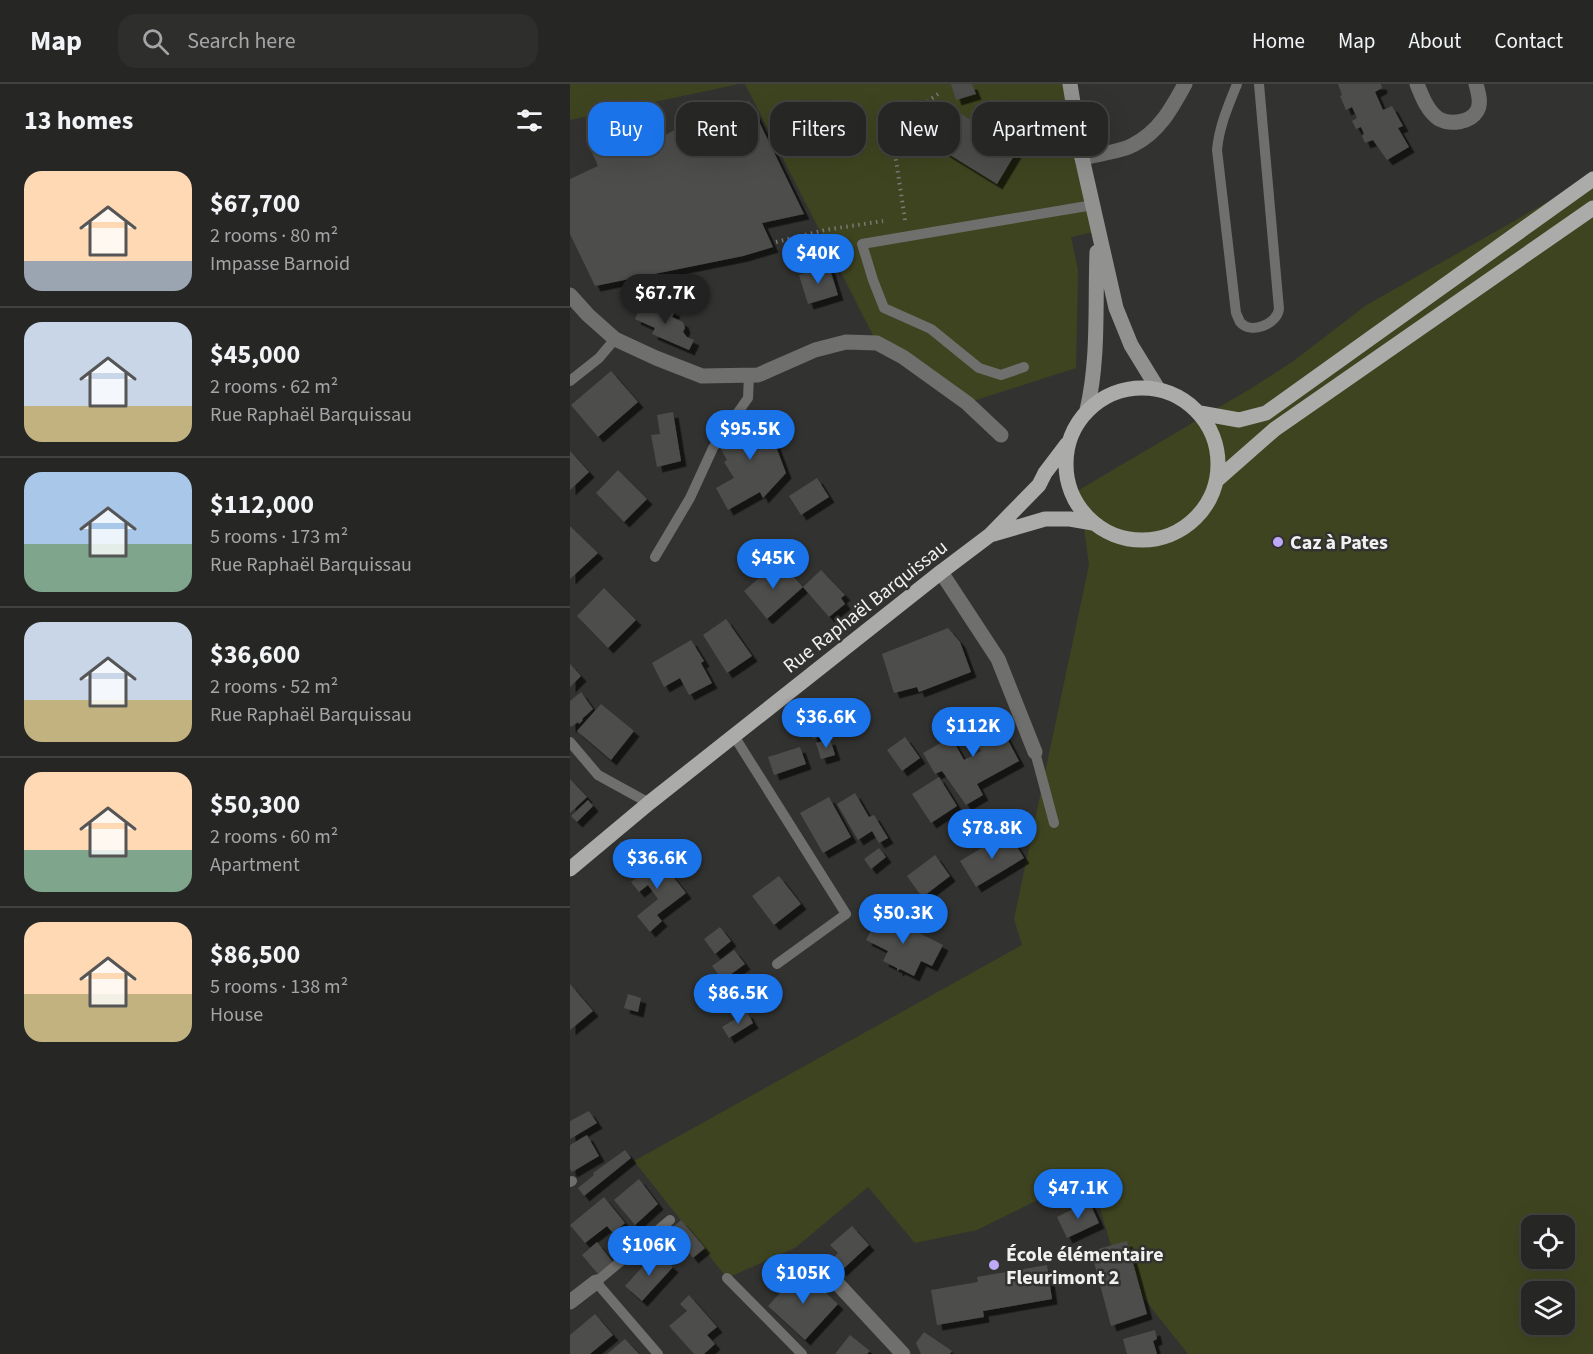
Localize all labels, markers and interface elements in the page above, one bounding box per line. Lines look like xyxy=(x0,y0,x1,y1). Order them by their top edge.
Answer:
search box xyxy=(118,14,538,68)
text: Map xyxy=(30,21,82,61)
icon: search xyxy=(139,25,172,58)
text: Search here xyxy=(187,25,296,57)
text: Home xyxy=(1252,26,1305,56)
text: Map xyxy=(1338,26,1376,56)
text: About xyxy=(1409,26,1461,56)
text: Contact xyxy=(1494,26,1563,56)
text: 13 homes xyxy=(24,102,133,139)
chip: Buy xyxy=(588,102,664,156)
chip: Rent xyxy=(676,102,758,156)
chip: Filters xyxy=(770,102,866,156)
chip: New xyxy=(878,102,960,156)
chip: Apartment xyxy=(972,102,1108,156)
icon: filters xyxy=(513,104,546,137)
text: $67,700 xyxy=(210,185,300,222)
icon: home xyxy=(72,195,144,267)
text: 2 rooms · 80 m² xyxy=(210,222,338,250)
pin: $40K xyxy=(782,234,854,285)
text: $40K xyxy=(796,239,840,267)
text: Impasse Barnoid xyxy=(210,250,350,278)
pin: $67.7K xyxy=(616,274,714,325)
text: $67.7K xyxy=(635,279,695,307)
text: $45,000 xyxy=(210,336,300,373)
icon: home xyxy=(72,346,144,418)
text: 2 rooms · 62 m² xyxy=(210,373,338,401)
text: Rue Raphaël Barquissau xyxy=(210,401,412,429)
pin: $95.5K xyxy=(701,410,799,461)
text: $95.5K xyxy=(720,415,780,443)
text: $112,000 xyxy=(210,486,314,523)
icon: home xyxy=(72,496,144,568)
text: 5 rooms · 173 m² xyxy=(210,523,348,551)
place label: Caz à Pates xyxy=(1290,529,1388,557)
street label: Rue Raphaël Barquissau xyxy=(777,534,954,680)
marker: Caz à Pates xyxy=(1271,535,1285,549)
pin: $45K xyxy=(737,539,809,590)
text: $45K xyxy=(751,544,795,572)
text: Rue Raphaël Barquissau xyxy=(210,551,412,579)
text: $36,600 xyxy=(210,636,300,673)
icon: home xyxy=(72,646,144,718)
text: 2 rooms · 52 m² xyxy=(210,673,338,701)
pin: $36.6K xyxy=(777,698,875,749)
text: Rue Raphaël Barquissau xyxy=(210,701,412,729)
text: $36.6K xyxy=(796,703,856,731)
pin: $112K xyxy=(931,707,1015,758)
text: $112K xyxy=(946,712,1000,740)
text: $50,300 xyxy=(210,786,300,823)
icon: home xyxy=(72,796,144,868)
pin: $78.8K xyxy=(943,809,1041,860)
text: $78.8K xyxy=(962,814,1022,842)
text: 2 rooms · 60 m² xyxy=(210,823,338,851)
pin: $36.6K xyxy=(608,839,706,890)
text: $36.6K xyxy=(627,844,687,872)
text: Apartment xyxy=(210,851,300,879)
pin: $50.3K xyxy=(854,894,952,945)
text: $50.3K xyxy=(873,899,933,927)
text: $86,500 xyxy=(210,936,300,973)
icon: home xyxy=(72,946,144,1018)
text: 5 rooms · 138 m² xyxy=(210,973,348,1001)
pin: $86.5K xyxy=(689,974,787,1025)
text: $86.5K xyxy=(708,979,768,1007)
text: House xyxy=(210,1001,263,1029)
pin: $47.1K xyxy=(1029,1169,1127,1220)
text: $47.1K xyxy=(1048,1174,1108,1202)
map controls xyxy=(1521,1215,1575,1335)
button: locate xyxy=(1521,1215,1575,1269)
pin: $106K xyxy=(607,1226,691,1277)
text: $106K xyxy=(622,1231,676,1259)
place label: École élémentaire Fleurimont 2 xyxy=(1006,1241,1164,1292)
pin: $105K xyxy=(761,1254,845,1305)
marker: École élémentaire Fleurimont 2 xyxy=(987,1258,1001,1272)
text: $105K xyxy=(776,1259,830,1287)
button: layers xyxy=(1521,1281,1575,1335)

